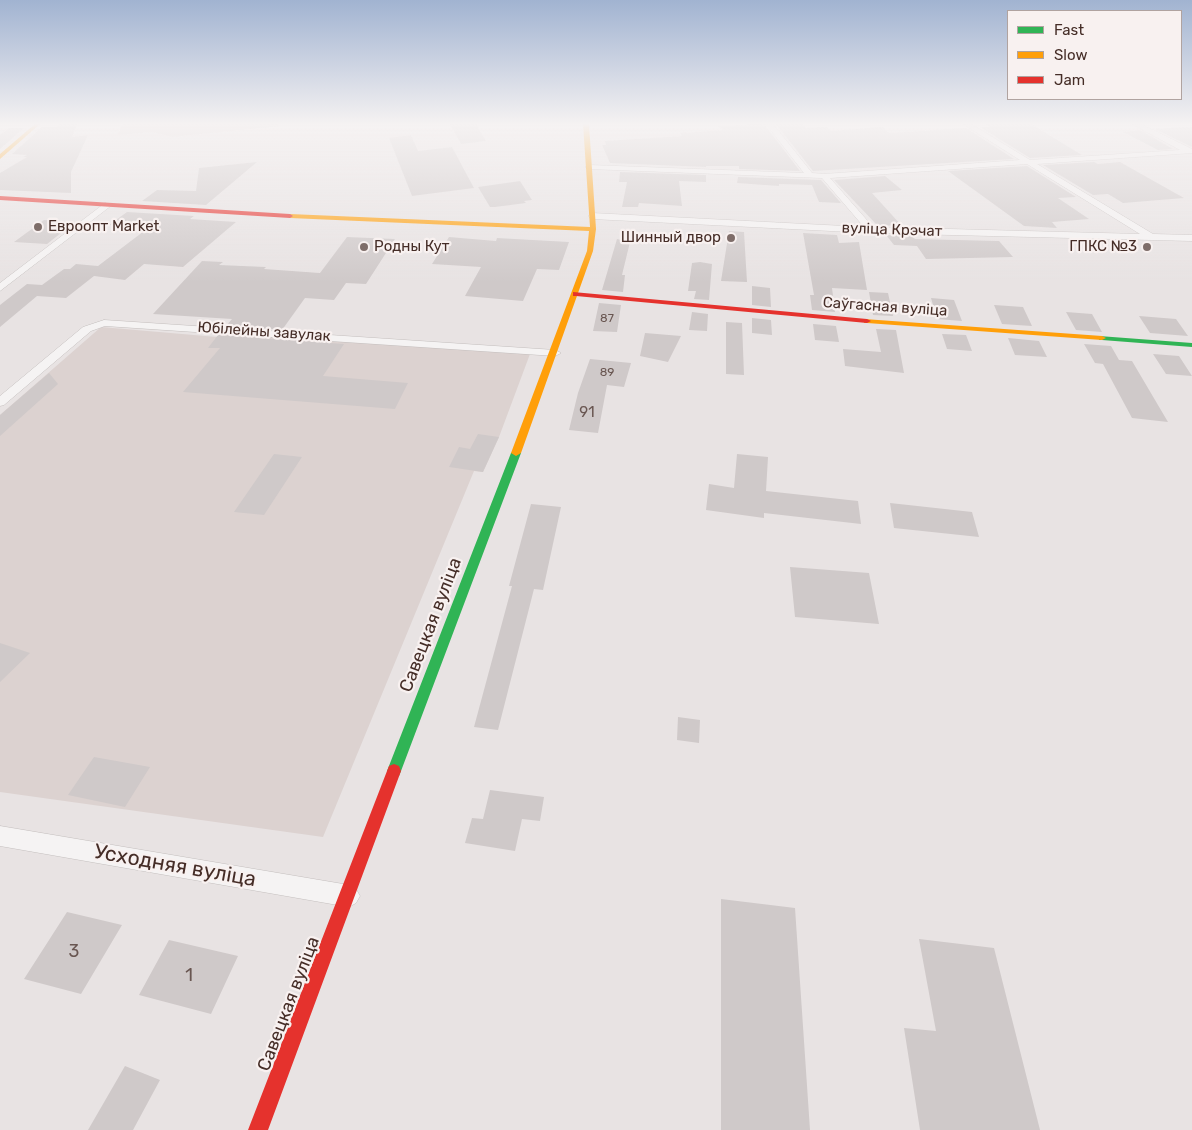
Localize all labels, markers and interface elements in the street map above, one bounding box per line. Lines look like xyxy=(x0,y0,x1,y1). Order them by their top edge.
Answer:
legend xyxy=(1007,10,1182,100)
text: Fast xyxy=(1054,21,1084,39)
text: Slow xyxy=(1054,46,1087,64)
text: Jam xyxy=(1054,71,1085,89)
place label: Евроопт Market xyxy=(48,218,159,236)
street label: вуліца Крэчат xyxy=(841,219,943,241)
marker: Евроопт Market xyxy=(32,221,44,233)
place label: Шинный двор xyxy=(621,229,721,247)
marker: Шинный двор xyxy=(725,232,737,244)
place label: Родны Кут xyxy=(374,238,449,256)
place label: ГПКС №3 xyxy=(1069,238,1137,256)
marker: Родны Кут xyxy=(358,241,370,253)
marker: ГПКС №3 xyxy=(1141,241,1153,253)
street label: Саўгасная вуліца xyxy=(822,294,948,320)
house number: 87 xyxy=(600,312,614,326)
street label: Юбілейны завулак xyxy=(197,318,331,346)
house number: 89 xyxy=(600,366,614,380)
house number: 91 xyxy=(579,404,595,422)
street label: Савецкая вуліца xyxy=(395,555,467,695)
street label: Усходняя вуліца xyxy=(92,839,258,893)
street label: Савецкая вуліца xyxy=(253,934,325,1074)
house number: 3 xyxy=(69,941,79,963)
house number: 1 xyxy=(185,965,193,987)

